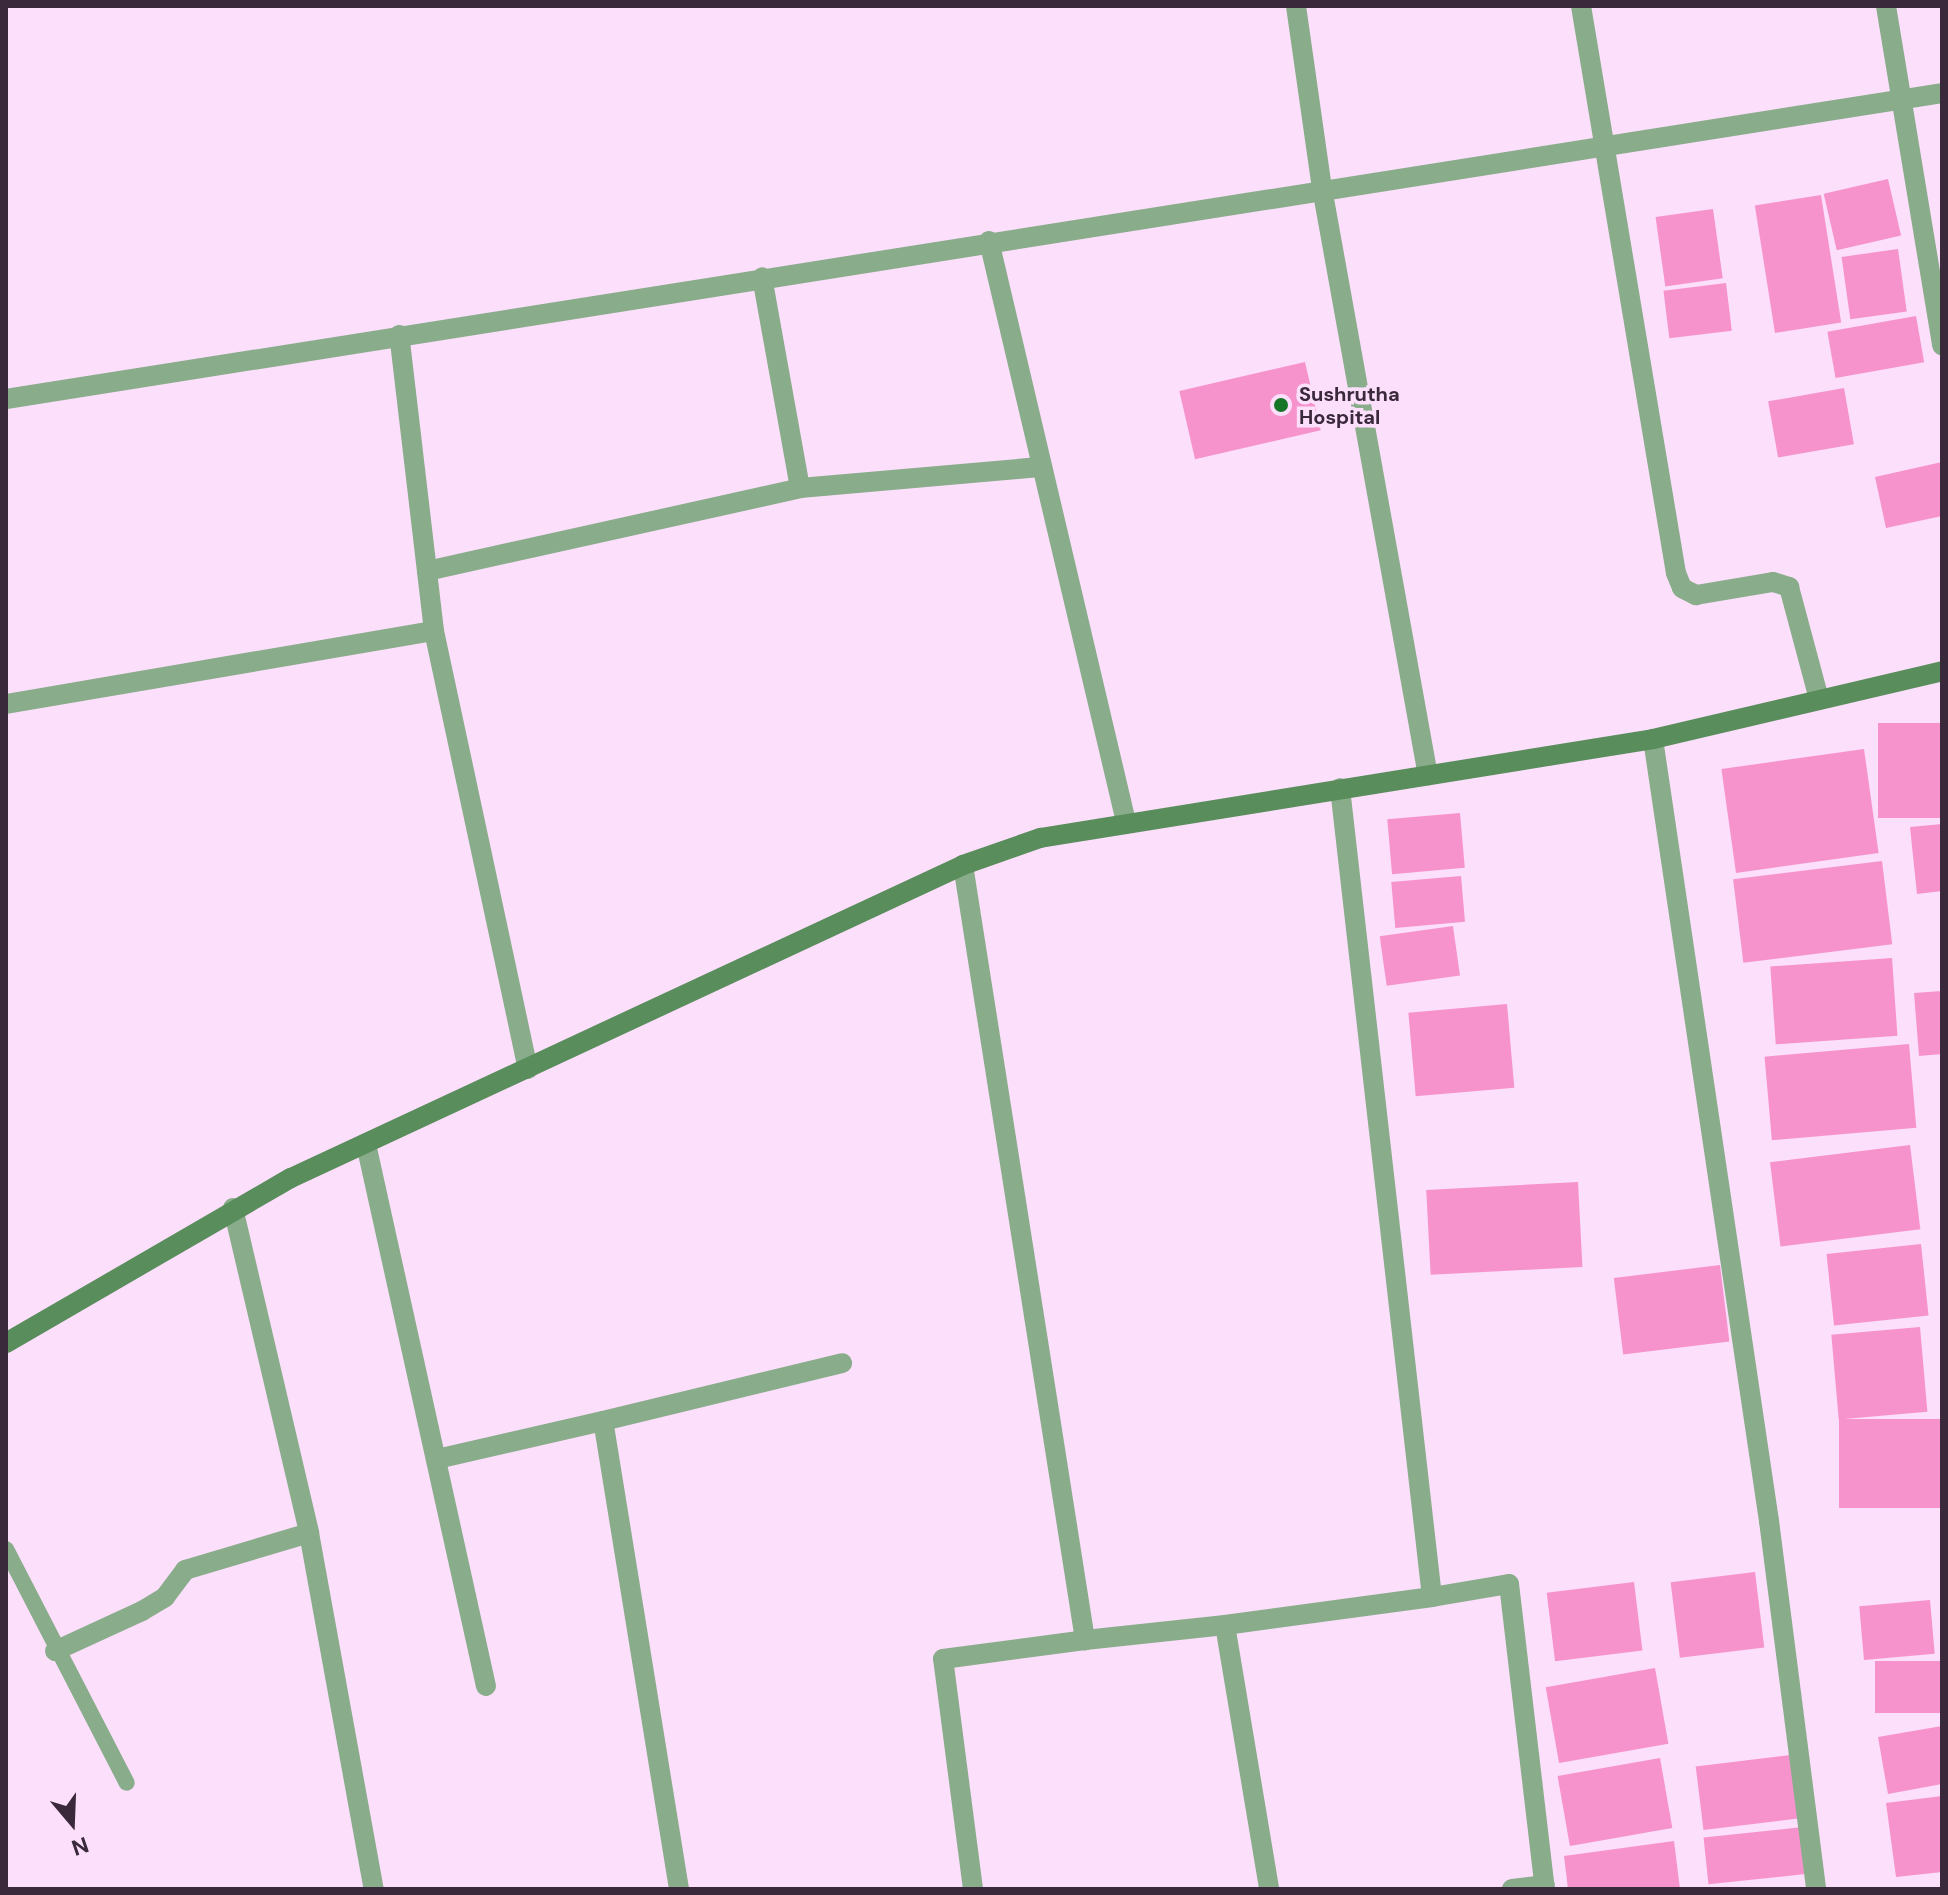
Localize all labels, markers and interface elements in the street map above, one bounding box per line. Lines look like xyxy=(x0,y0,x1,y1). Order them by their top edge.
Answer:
place label: Sushrutha Hospital xyxy=(1299,382,1400,429)
marker: Sushrutha Hospital xyxy=(1270,394,1292,416)
north arrow xyxy=(32,1783,112,1863)
text: N xyxy=(68,1830,92,1862)

